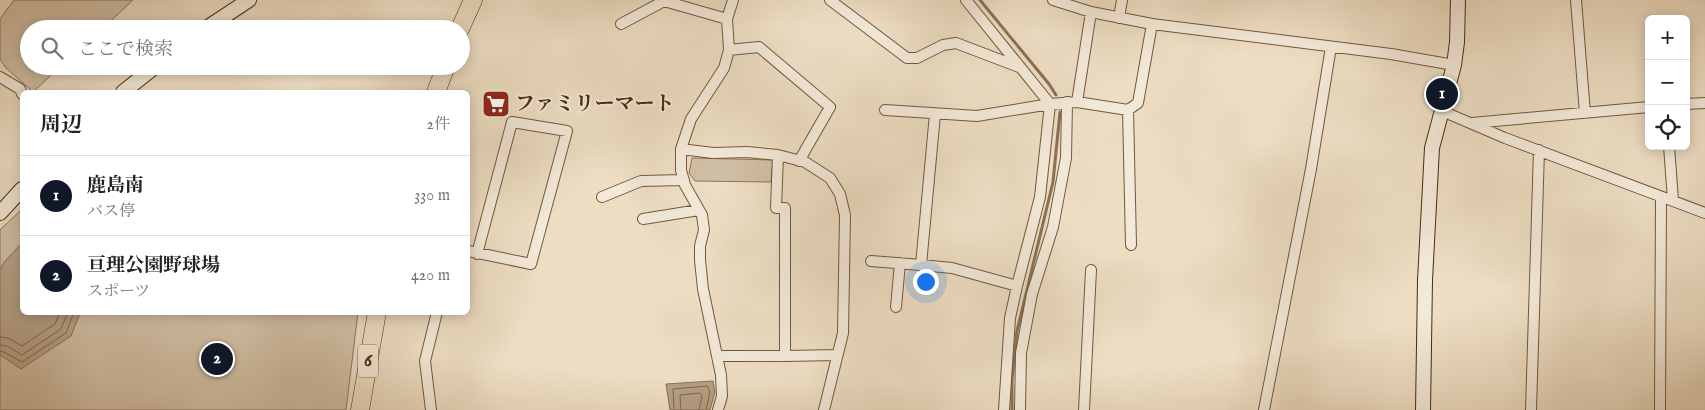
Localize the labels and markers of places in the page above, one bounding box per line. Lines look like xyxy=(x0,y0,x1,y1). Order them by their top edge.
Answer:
pin: 1 xyxy=(1426,75,1458,113)
supermarket icon: ファミリーマート xyxy=(481,89,511,119)
place label: ファミリーマート xyxy=(515,92,675,117)
pin: 2 xyxy=(201,340,233,378)

